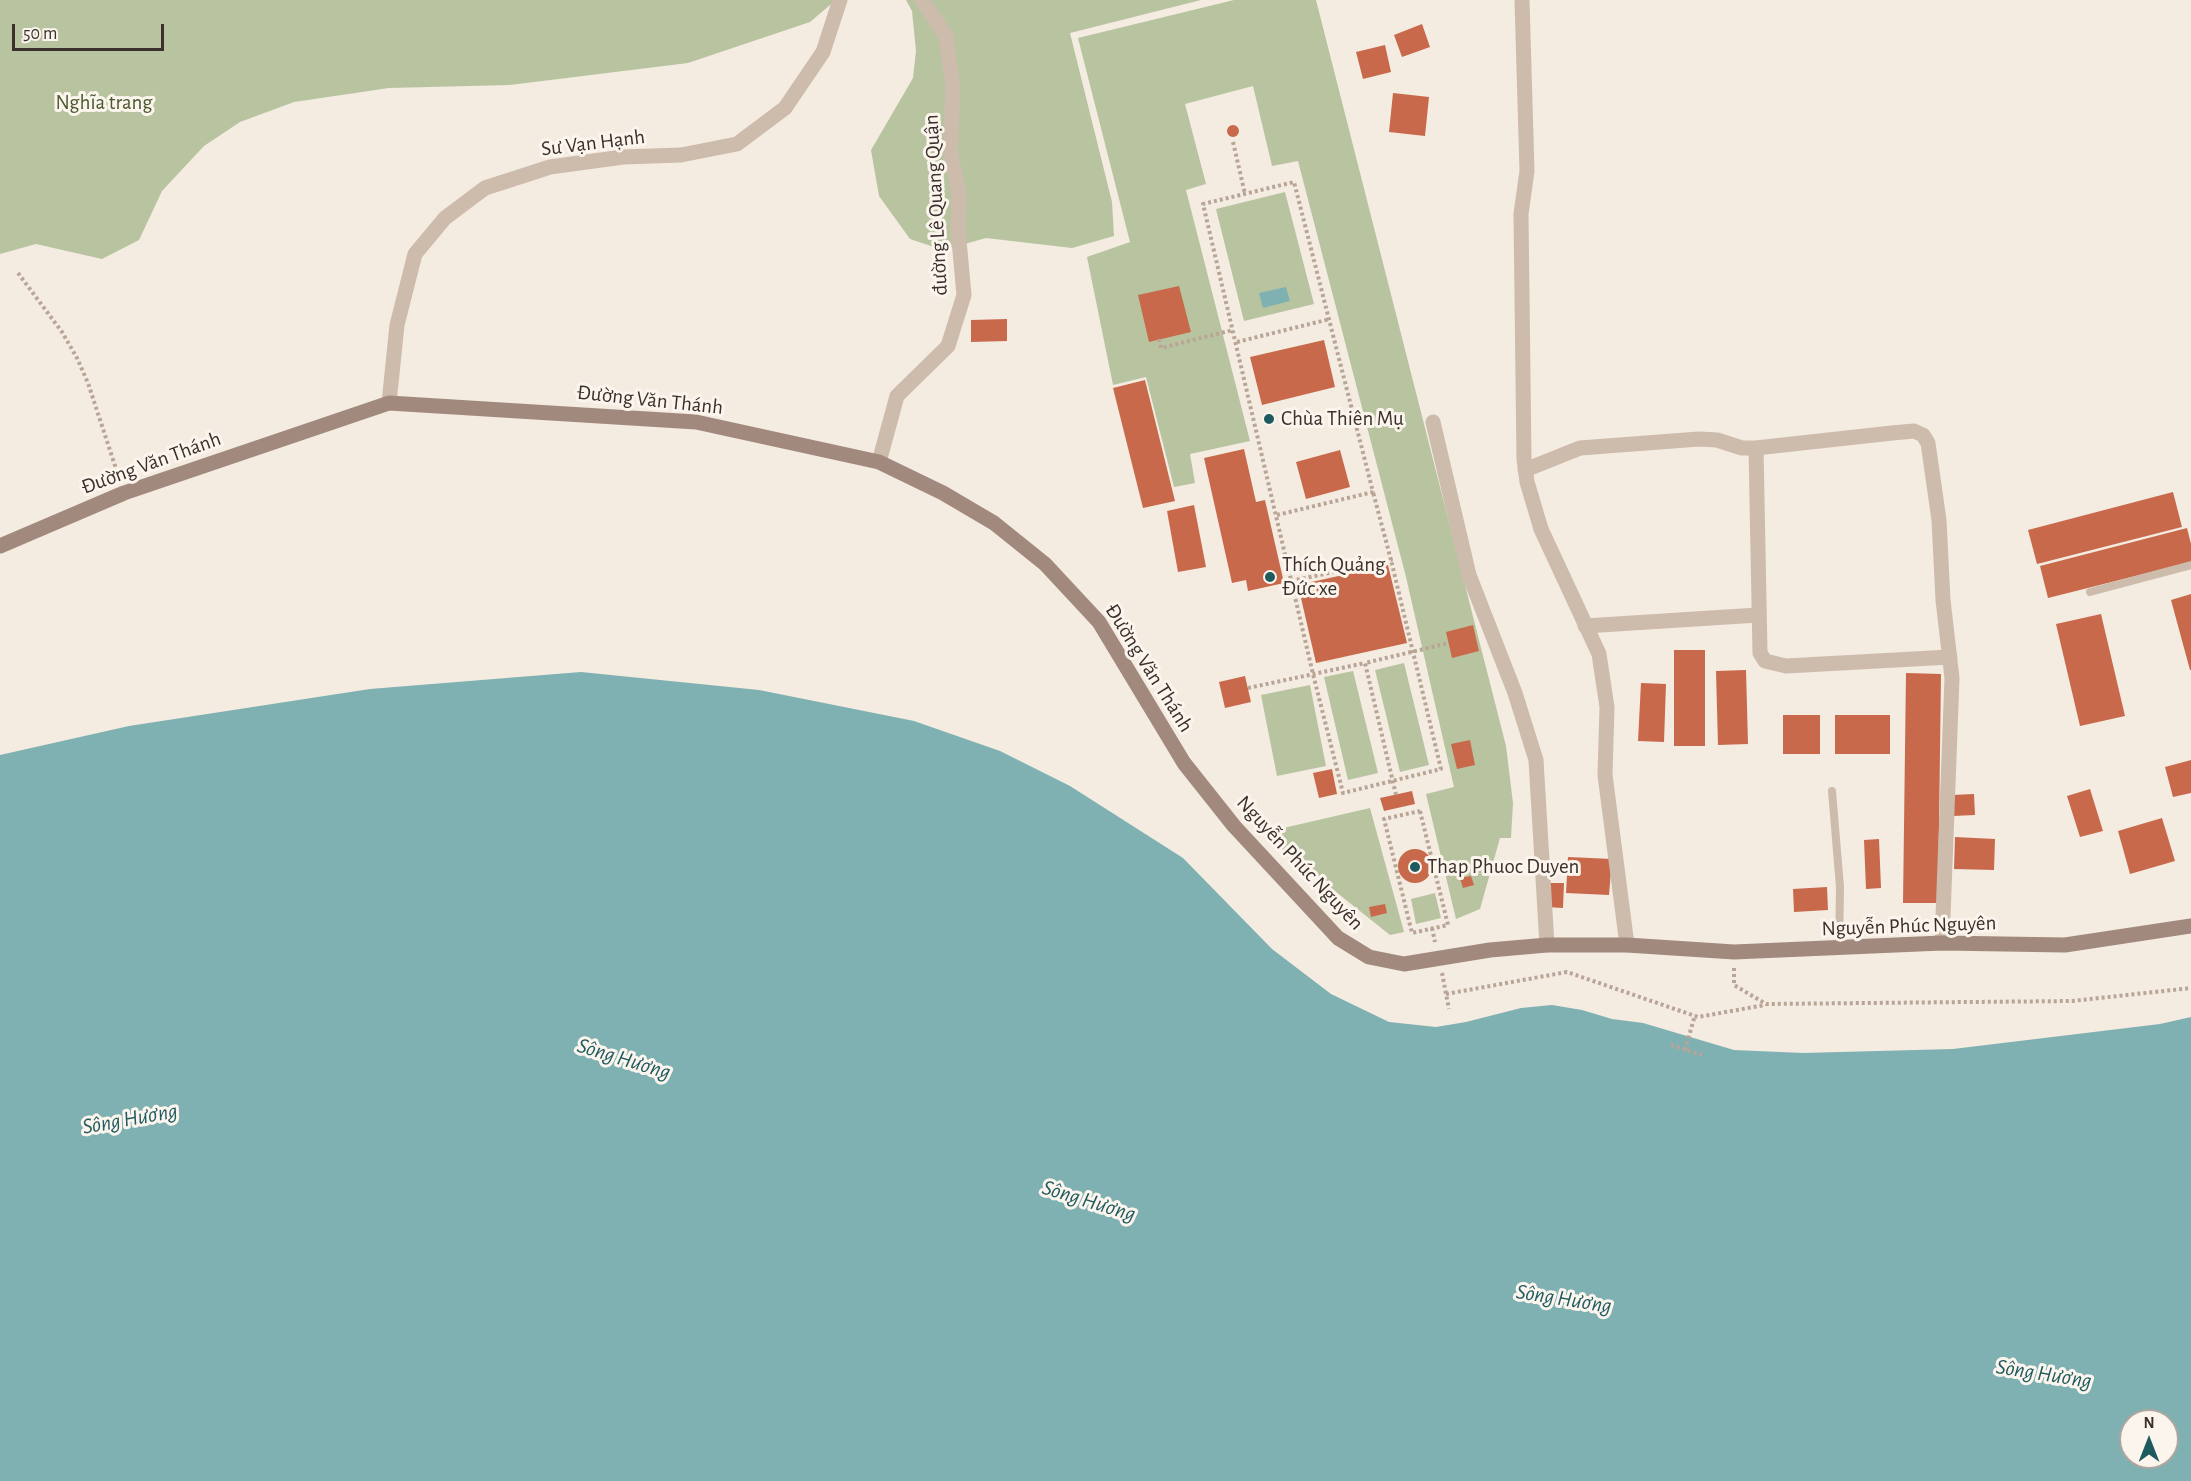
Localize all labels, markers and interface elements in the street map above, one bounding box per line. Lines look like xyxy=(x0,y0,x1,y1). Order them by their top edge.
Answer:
scale bar xyxy=(15,12,166,50)
text: 50 m xyxy=(23,25,57,43)
park label: Nghĩa trang xyxy=(55,90,153,116)
street label: đường Lê Quang Quận xyxy=(919,114,953,296)
street label: Sư Vạn Hạnh xyxy=(540,124,646,162)
street label: Đường Văn Thánh xyxy=(576,380,724,420)
place label: Chùa Thiên Mụ xyxy=(1281,406,1404,432)
marker: Chùa Thiên Mụ xyxy=(1262,412,1276,426)
street label: Đường Văn Thánh xyxy=(78,426,224,500)
place label: Thích Quảng Đức xe xyxy=(1282,552,1385,602)
marker: Thích Quảng Đức xe xyxy=(1263,570,1277,584)
street label: Đường Văn Thánh xyxy=(1099,599,1199,737)
street label: Nguyễn Phúc Nguyên xyxy=(1231,790,1369,936)
place label: Thap Phuoc Duyen xyxy=(1427,854,1579,880)
marker: Thap Phuoc Duyen xyxy=(1408,860,1422,874)
street label: Nguyễn Phúc Nguyên xyxy=(1821,910,1997,942)
water label: Sông Hương xyxy=(574,1032,674,1086)
water label: Sông Hương xyxy=(80,1098,180,1140)
water label: Sông Hương xyxy=(1039,1174,1139,1228)
water label: Sông Hương xyxy=(1514,1278,1614,1320)
water label: Sông Hương xyxy=(1994,1353,2094,1395)
north arrow xyxy=(2119,1409,2179,1469)
text: N xyxy=(2143,1415,2155,1431)

